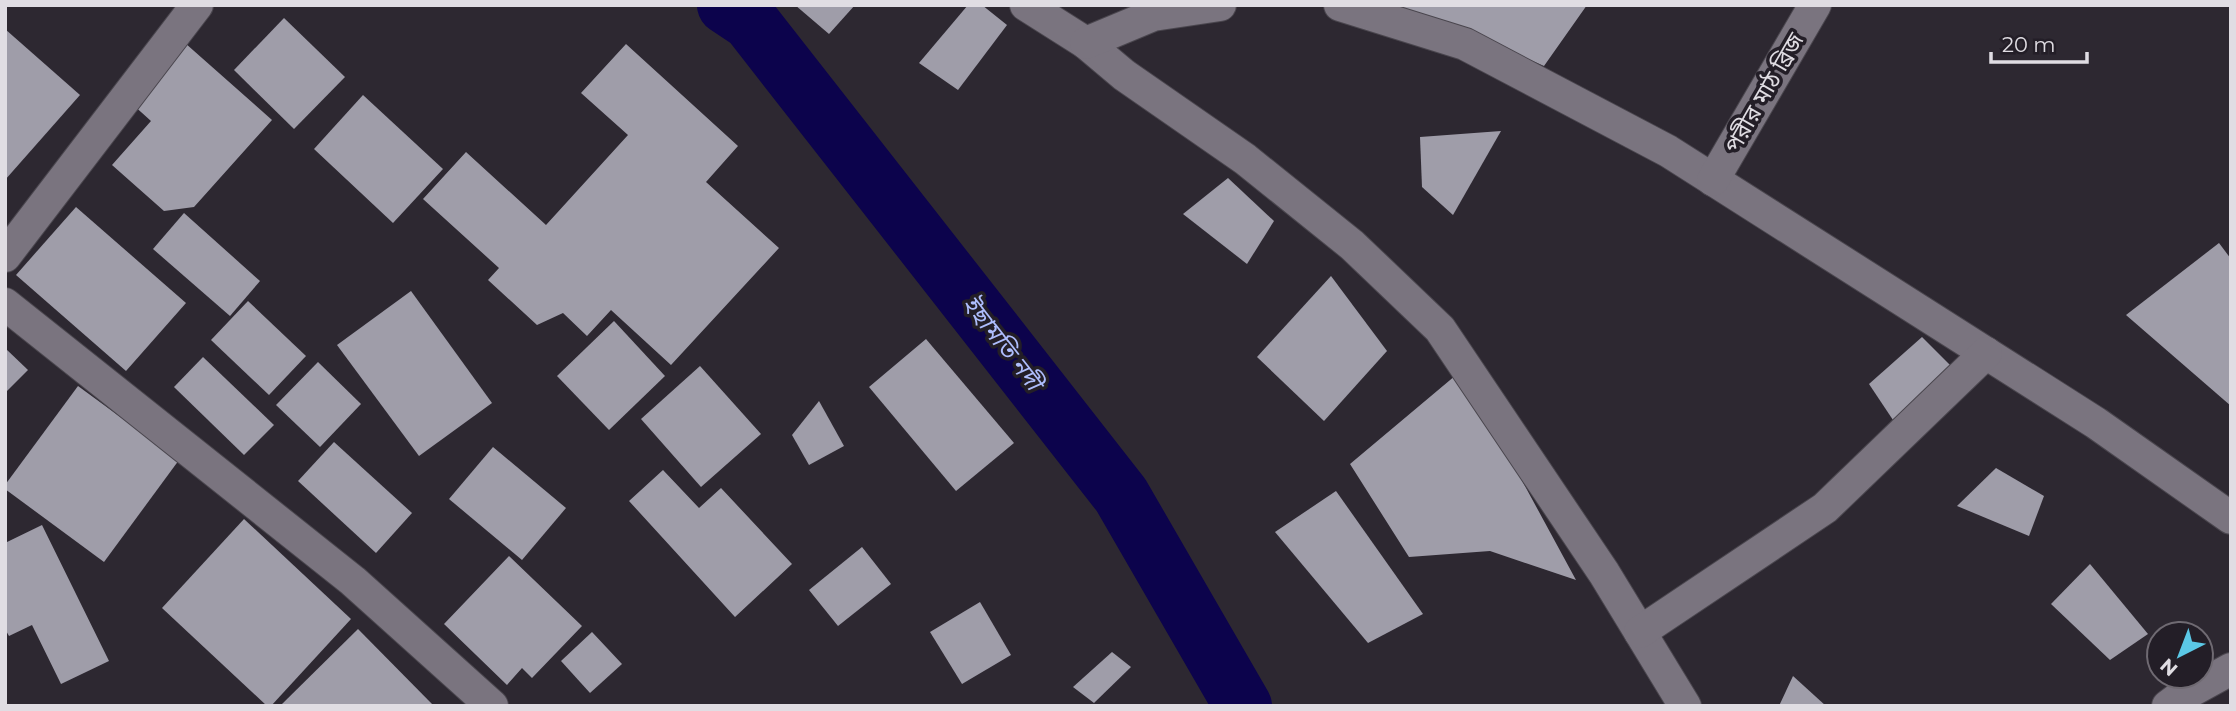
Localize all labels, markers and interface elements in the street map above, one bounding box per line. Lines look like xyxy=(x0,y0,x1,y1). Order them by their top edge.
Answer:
scale bar xyxy=(1991,21,2087,65)
street label: পরীর মাঠ ব্রিজ xyxy=(1718,27,1810,158)
text: 20 m xyxy=(2002,32,2056,57)
water label: ইছামতি নদী xyxy=(956,290,1051,399)
north arrow xyxy=(2145,620,2215,690)
text: N xyxy=(2156,654,2182,681)

